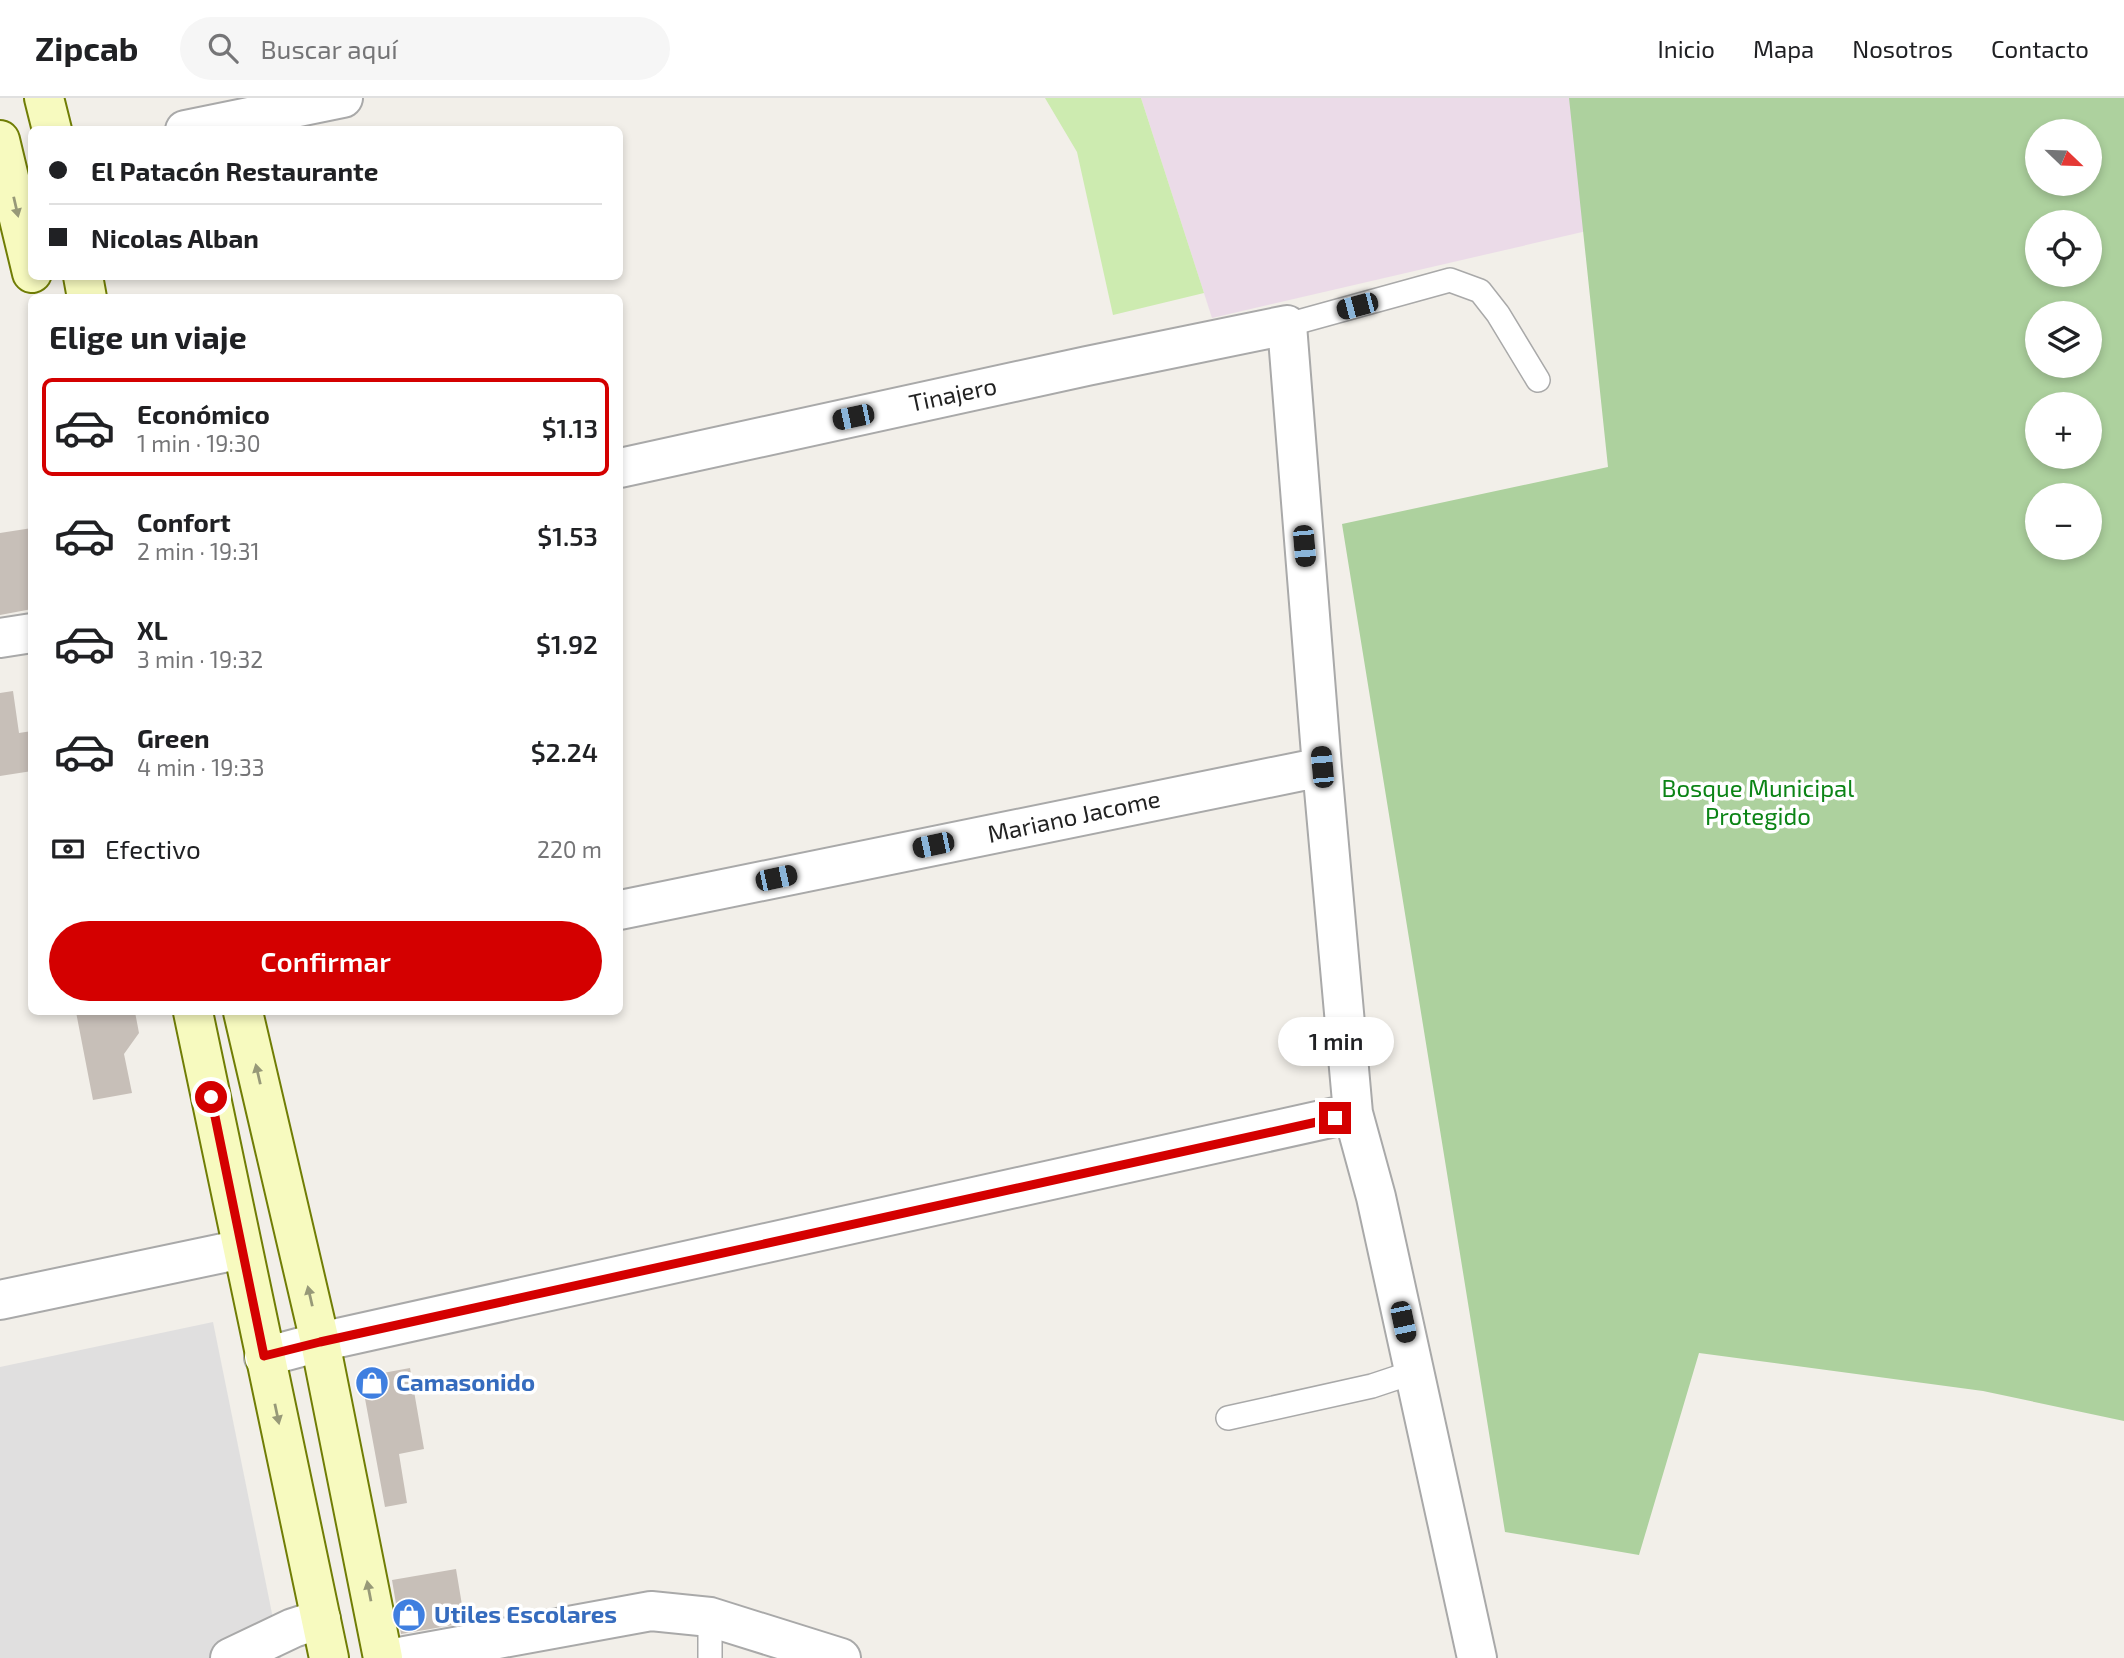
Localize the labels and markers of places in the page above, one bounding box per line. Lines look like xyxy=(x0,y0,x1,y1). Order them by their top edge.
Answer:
shop icon: Camasonido xyxy=(353,1364,391,1402)
place label: Camasonido xyxy=(396,1367,535,1396)
shop icon: Utiles Escolares xyxy=(390,1596,428,1634)
place label: Utiles Escolares xyxy=(434,1599,617,1628)

